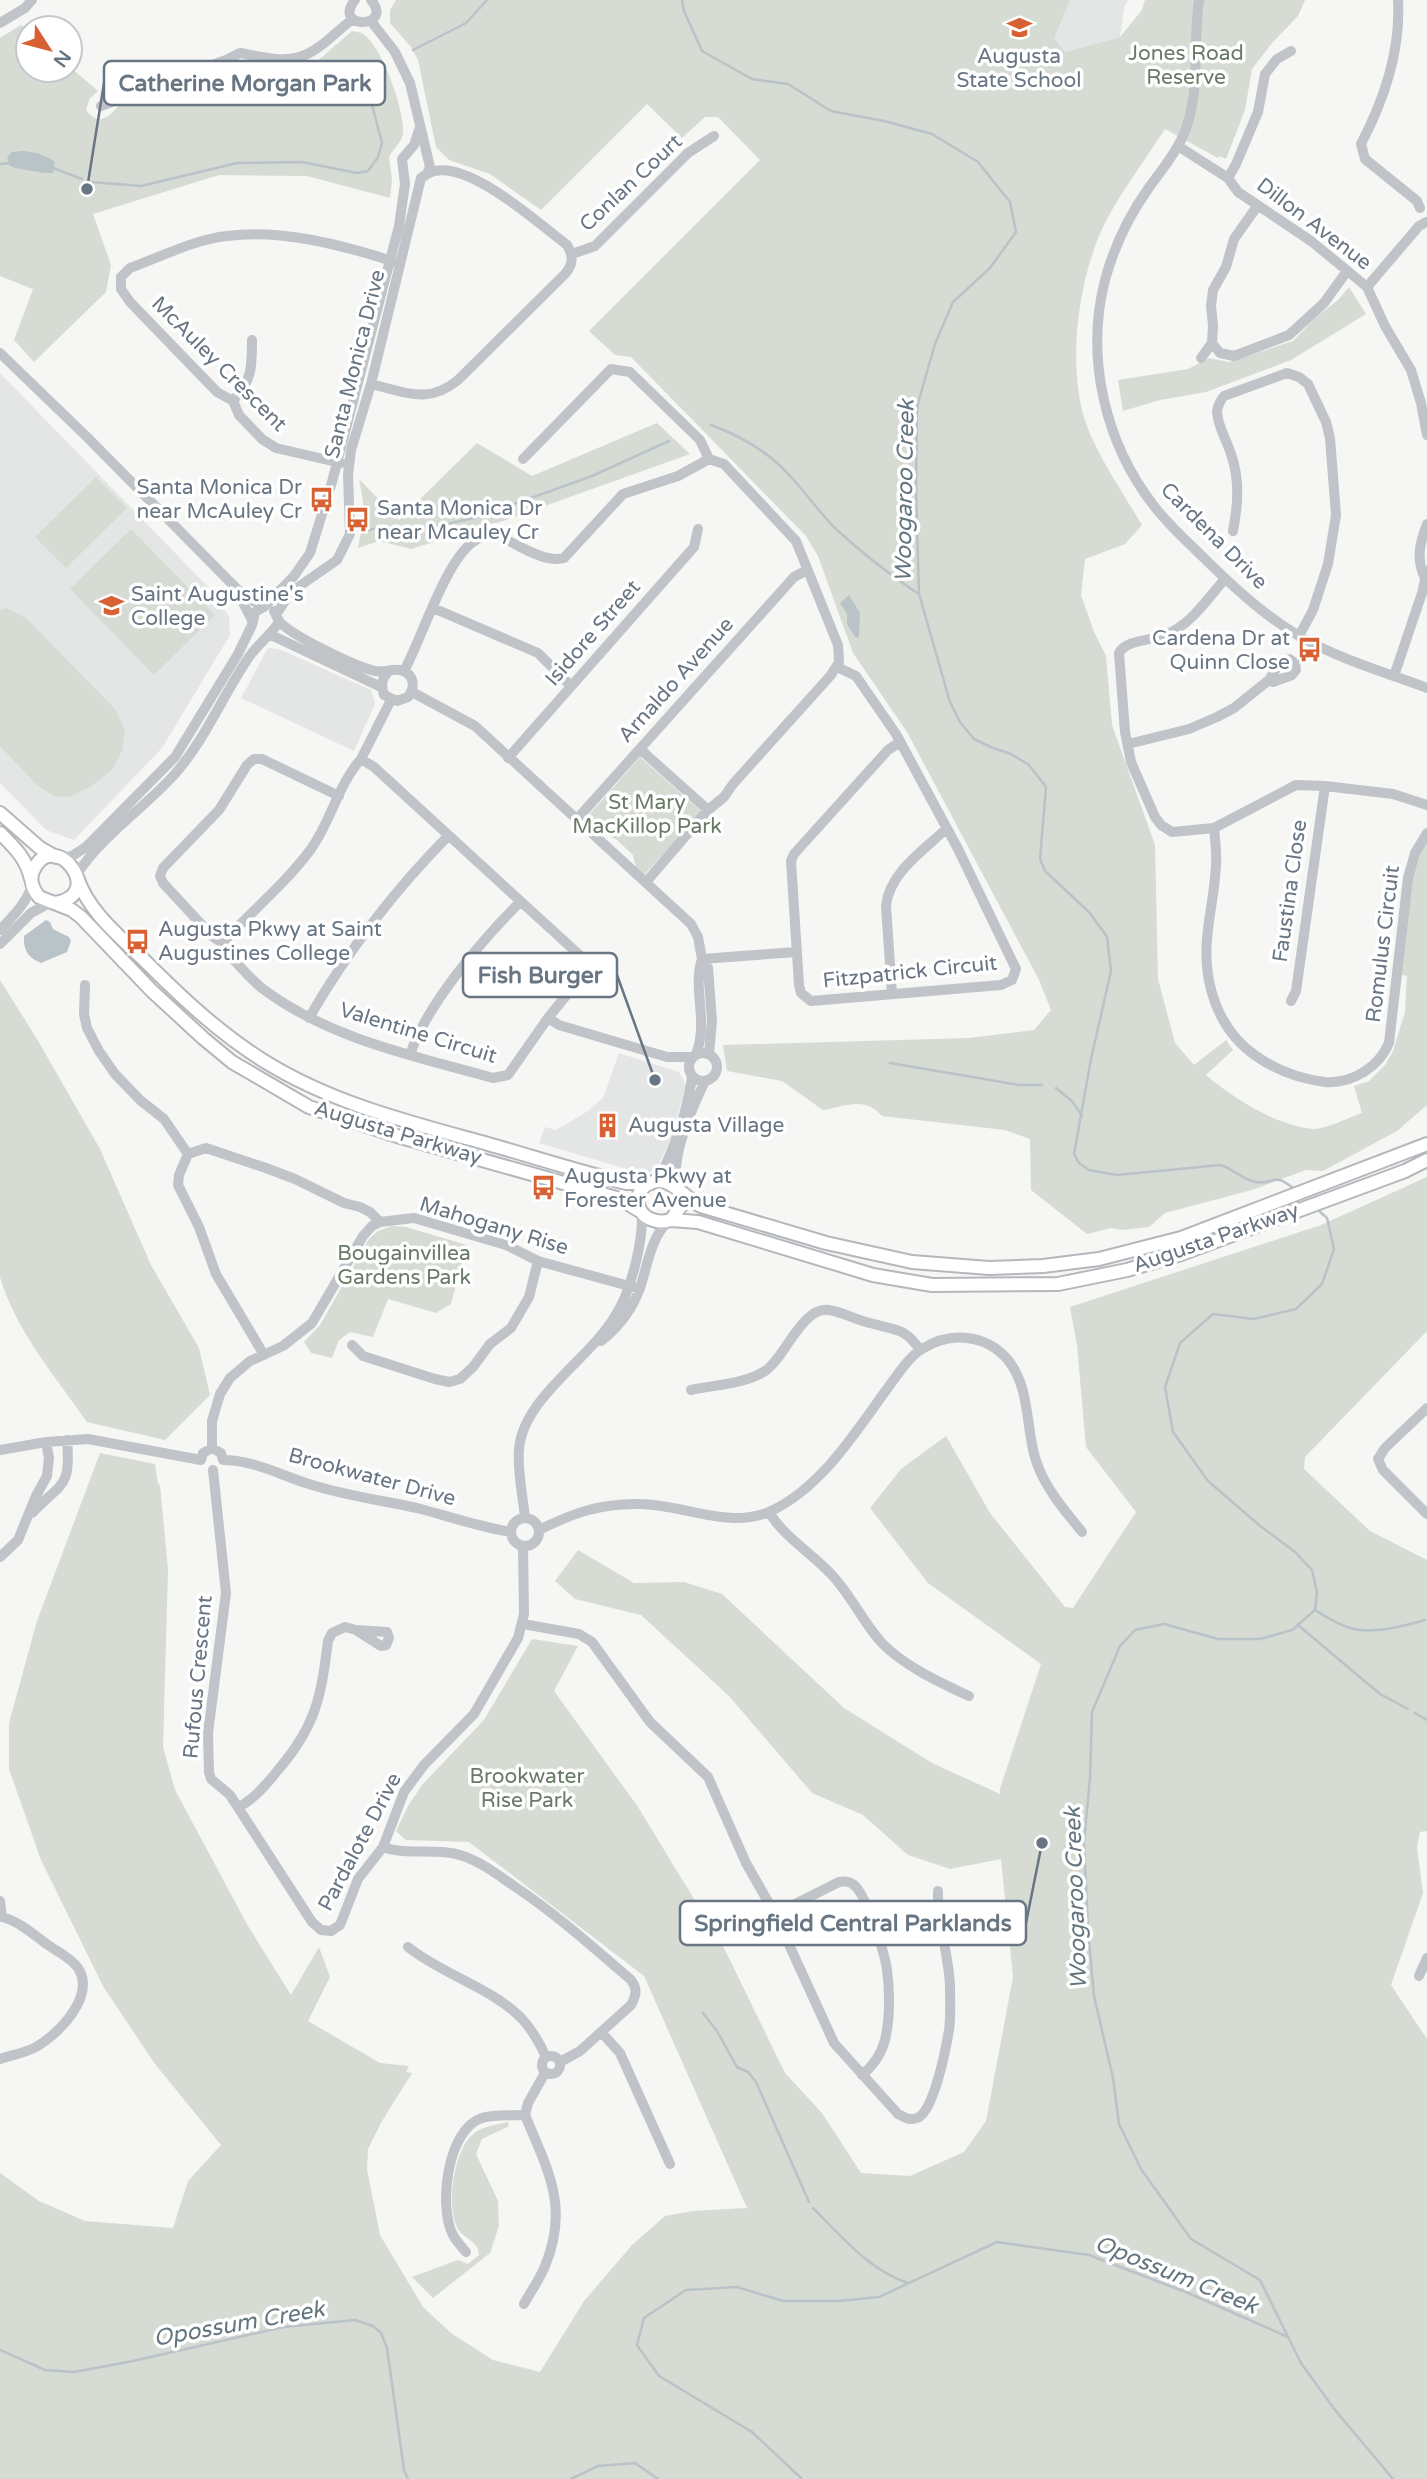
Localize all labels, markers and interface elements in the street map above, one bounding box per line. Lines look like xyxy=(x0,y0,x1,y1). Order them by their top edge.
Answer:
school or university icon: Augusta State School xyxy=(1005,13,1033,41)
north arrow xyxy=(14,14,84,84)
park label: Jones Road Reserve xyxy=(1128,41,1244,90)
place label: Augusta State School xyxy=(957,44,1081,93)
text: N xyxy=(49,46,75,71)
callout: Catherine Morgan Park xyxy=(104,61,385,105)
text: Catherine Morgan Park xyxy=(119,70,372,98)
street label: Conlan Court xyxy=(575,129,687,237)
street label: Dillon Avenue xyxy=(1252,173,1376,275)
street label: Santa Monica Drive xyxy=(319,267,391,461)
street label: McAuley Crescent xyxy=(146,291,292,437)
water label: Woogaroo Creek xyxy=(889,398,921,583)
place label: Santa Monica Dr near McAuley Cr xyxy=(136,475,302,524)
street label: Cardena Drive xyxy=(1155,477,1273,595)
bus stop icon: Santa Monica Dr near McAuley Cr xyxy=(308,485,336,513)
place label: Santa Monica Dr near Mcauley Cr xyxy=(377,496,542,545)
bus stop icon: Santa Monica Dr near Mcauley Cr xyxy=(343,506,371,534)
street label: Isidore Street xyxy=(540,575,646,691)
place label: Saint Augustine's College xyxy=(131,582,304,631)
school or university icon: Saint Augustine's College xyxy=(97,592,125,620)
street label: Arnaldo Avenue xyxy=(613,612,739,748)
place label: Cardena Dr at Quinn Close xyxy=(1152,626,1290,675)
bus stop icon: Cardena Dr at Quinn Close xyxy=(1296,636,1324,664)
park label: St Mary MacKillop Park xyxy=(572,790,722,839)
street label: Faustina Close xyxy=(1268,818,1312,964)
street label: Romulus Circuit xyxy=(1361,864,1405,1024)
place label: Augusta Pkwy at Saint Augustines College xyxy=(158,917,382,966)
bus stop icon: Augusta Pkwy at Saint Augustines College xyxy=(124,927,152,955)
street label: Fitzpatrick Circuit xyxy=(822,950,998,994)
callout: Fish Burger xyxy=(463,953,617,997)
text: Fish Burger xyxy=(477,962,604,990)
street label: Valentine Circuit xyxy=(336,997,500,1069)
street label: Augusta Parkway xyxy=(311,1096,485,1170)
building icon: Augusta Village xyxy=(594,1111,622,1139)
place label: Augusta Village xyxy=(628,1113,785,1138)
place label: Augusta Pkwy at Forester Avenue xyxy=(564,1164,732,1213)
bus stop icon: Augusta Pkwy at Forester Avenue xyxy=(530,1174,558,1202)
street label: Mahogany Rise xyxy=(417,1192,571,1261)
street label: Augusta Parkway xyxy=(1130,1198,1302,1278)
park label: Bougainvillea Gardens Park xyxy=(337,1241,471,1290)
street label: Brookwater Drive xyxy=(286,1443,458,1511)
street label: Rufous Crescent xyxy=(178,1594,218,1760)
park label: Brookwater Rise Park xyxy=(470,1764,584,1813)
street label: Pardalote Drive xyxy=(313,1768,407,1915)
water label: Woogaroo Creek xyxy=(1059,1805,1093,1990)
callout: Springfield Central Parklands xyxy=(680,1901,1026,1945)
text: Springfield Central Parklands xyxy=(694,1910,1012,1938)
water label: Opossum Creek xyxy=(1091,2230,1263,2321)
water label: Opossum Creek xyxy=(151,2295,328,2353)

